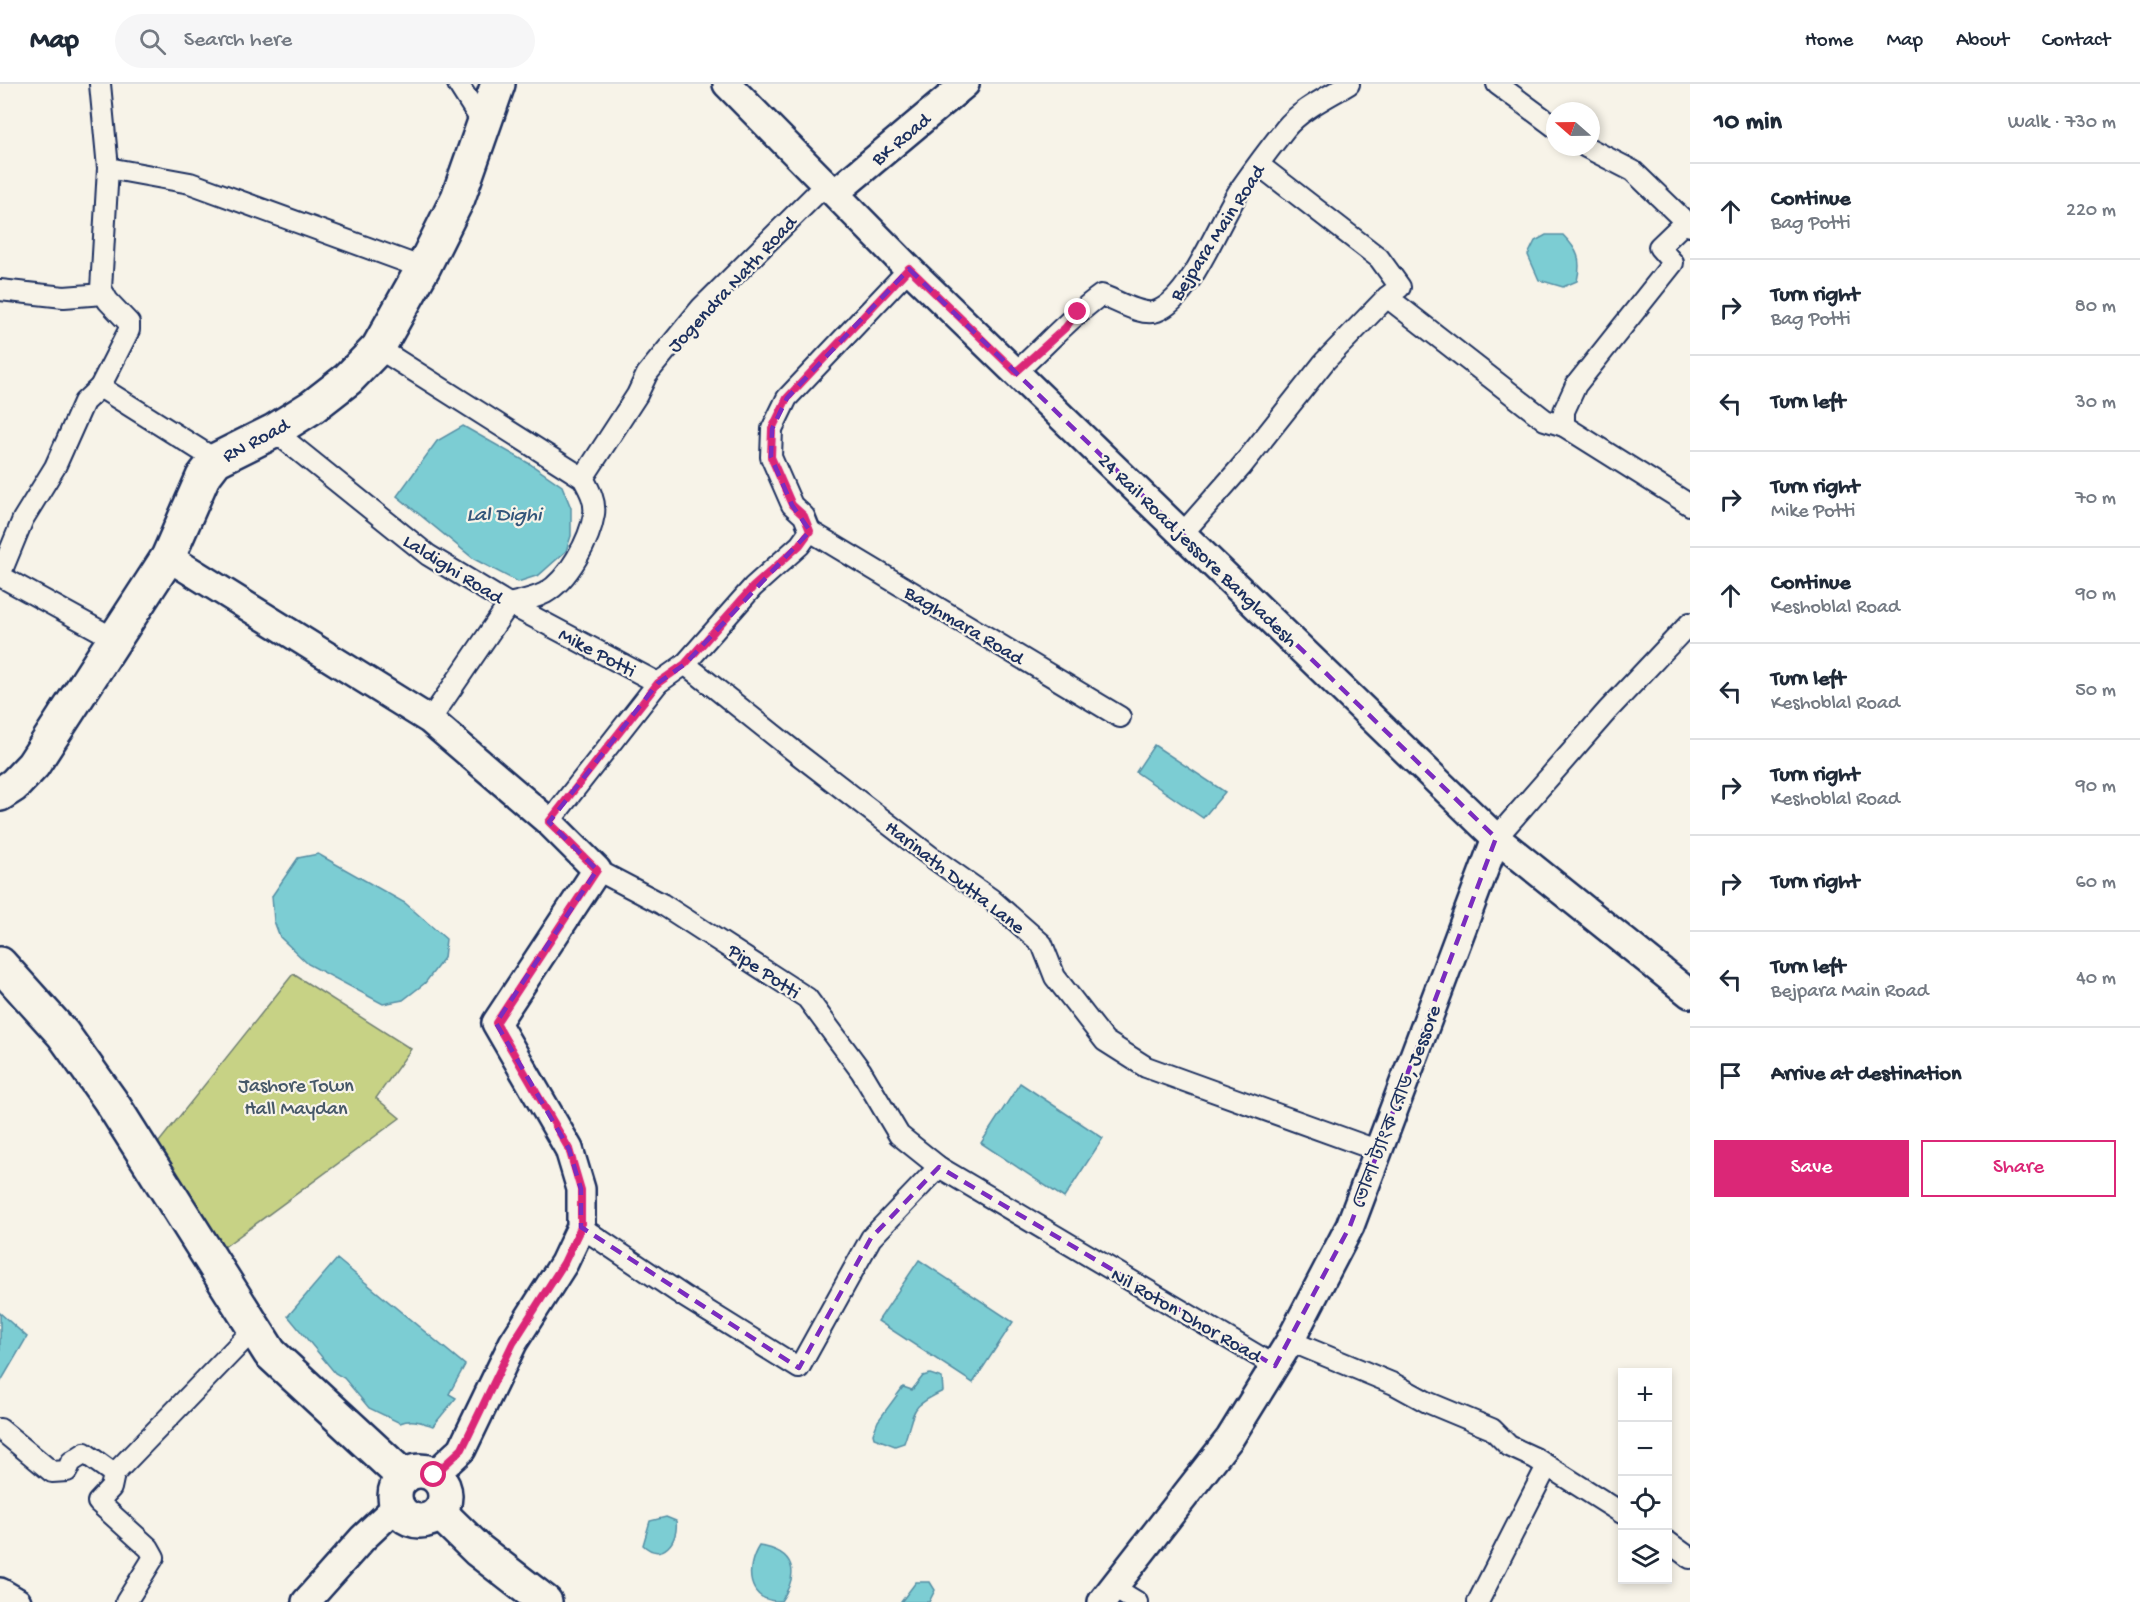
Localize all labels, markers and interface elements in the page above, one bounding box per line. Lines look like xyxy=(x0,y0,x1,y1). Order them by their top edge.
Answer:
search box xyxy=(115,14,535,68)
text: Map xyxy=(30,25,79,58)
icon: search xyxy=(136,25,169,58)
text: Search here xyxy=(184,28,292,54)
text: Home xyxy=(1805,29,1853,54)
text: Map xyxy=(1886,29,1923,54)
text: About xyxy=(1956,29,2009,54)
text: Contact xyxy=(2042,29,2110,54)
north arrow xyxy=(1546,102,1600,156)
street label: BK Road xyxy=(867,108,938,173)
text: 10 min xyxy=(1714,108,1782,139)
text: Walk · 730 m xyxy=(2008,112,2116,135)
street label: Bejpara Main Road xyxy=(1166,160,1273,307)
text: Continue xyxy=(1771,187,1851,213)
icon: ahead xyxy=(1714,195,1747,228)
text: 220 m xyxy=(2066,200,2116,223)
street label: Jogendra Nath Road xyxy=(664,211,804,358)
text: Bag Potti xyxy=(1771,213,1851,236)
text: Turn right xyxy=(1771,283,1859,309)
icon: right xyxy=(1714,291,1747,324)
text: 80 m xyxy=(2075,296,2116,319)
route end xyxy=(1064,298,1090,324)
text: Bag Potti xyxy=(1771,309,1851,332)
icon: left xyxy=(1714,387,1747,420)
text: Turn left xyxy=(1771,390,1845,416)
text: 30 m xyxy=(2075,392,2116,415)
street label: RN Road xyxy=(219,414,296,469)
street label: 24 Rail Road jessore Bangladesh xyxy=(1092,450,1301,653)
text: Turn right xyxy=(1771,475,1859,501)
icon: right xyxy=(1714,483,1747,516)
text: 70 m xyxy=(2075,488,2116,511)
text: Mike Potti xyxy=(1771,501,1855,524)
water label: Lal Dighi xyxy=(467,504,544,529)
street label: Laldighi Road xyxy=(398,531,508,612)
text: Continue xyxy=(1771,571,1851,597)
icon: ahead xyxy=(1714,579,1747,612)
street label: Baghmara Road xyxy=(898,582,1029,673)
text: 90 m xyxy=(2076,584,2116,607)
text: Keshoblal Road xyxy=(1771,597,1900,620)
street label: Mike Potti xyxy=(554,624,639,684)
text: Turn left xyxy=(1771,667,1845,693)
icon: left xyxy=(1714,675,1747,708)
text: 50 m xyxy=(2075,680,2116,703)
text: Keshoblal Road xyxy=(1771,693,1900,716)
text: Turn right xyxy=(1771,763,1859,789)
icon: right xyxy=(1714,771,1747,804)
text: 90 m xyxy=(2076,776,2116,799)
text: Keshoblal Road xyxy=(1771,789,1900,812)
street label: Harinath Dutta Lane xyxy=(879,817,1029,941)
icon: right xyxy=(1714,867,1747,900)
text: Turn right xyxy=(1771,870,1859,896)
text: 60 m xyxy=(2076,872,2116,895)
street label: Pipe Potti xyxy=(722,940,804,1005)
text: Turn left xyxy=(1771,955,1845,981)
icon: left xyxy=(1714,963,1747,996)
text: 40 m xyxy=(2076,968,2116,991)
text: Bejpara Main Road xyxy=(1771,981,1928,1004)
street label: ভোলা ট্যাংক রোড, Jessore xyxy=(1345,1000,1448,1212)
icon: arrive xyxy=(1714,1059,1747,1092)
text: Arrive at destination xyxy=(1771,1062,1961,1088)
park label: Jashore Town Hall Maydan xyxy=(238,1076,354,1122)
button: Save xyxy=(1714,1140,1909,1197)
button: Share xyxy=(1921,1140,2116,1197)
street label: Nil Roton Dhor Road xyxy=(1106,1265,1267,1371)
map controls xyxy=(1618,1368,1672,1584)
button: + xyxy=(1618,1368,1672,1422)
button: − xyxy=(1618,1422,1672,1476)
route start xyxy=(420,1461,446,1487)
button: locate xyxy=(1618,1476,1672,1530)
button: layers xyxy=(1618,1530,1672,1584)

